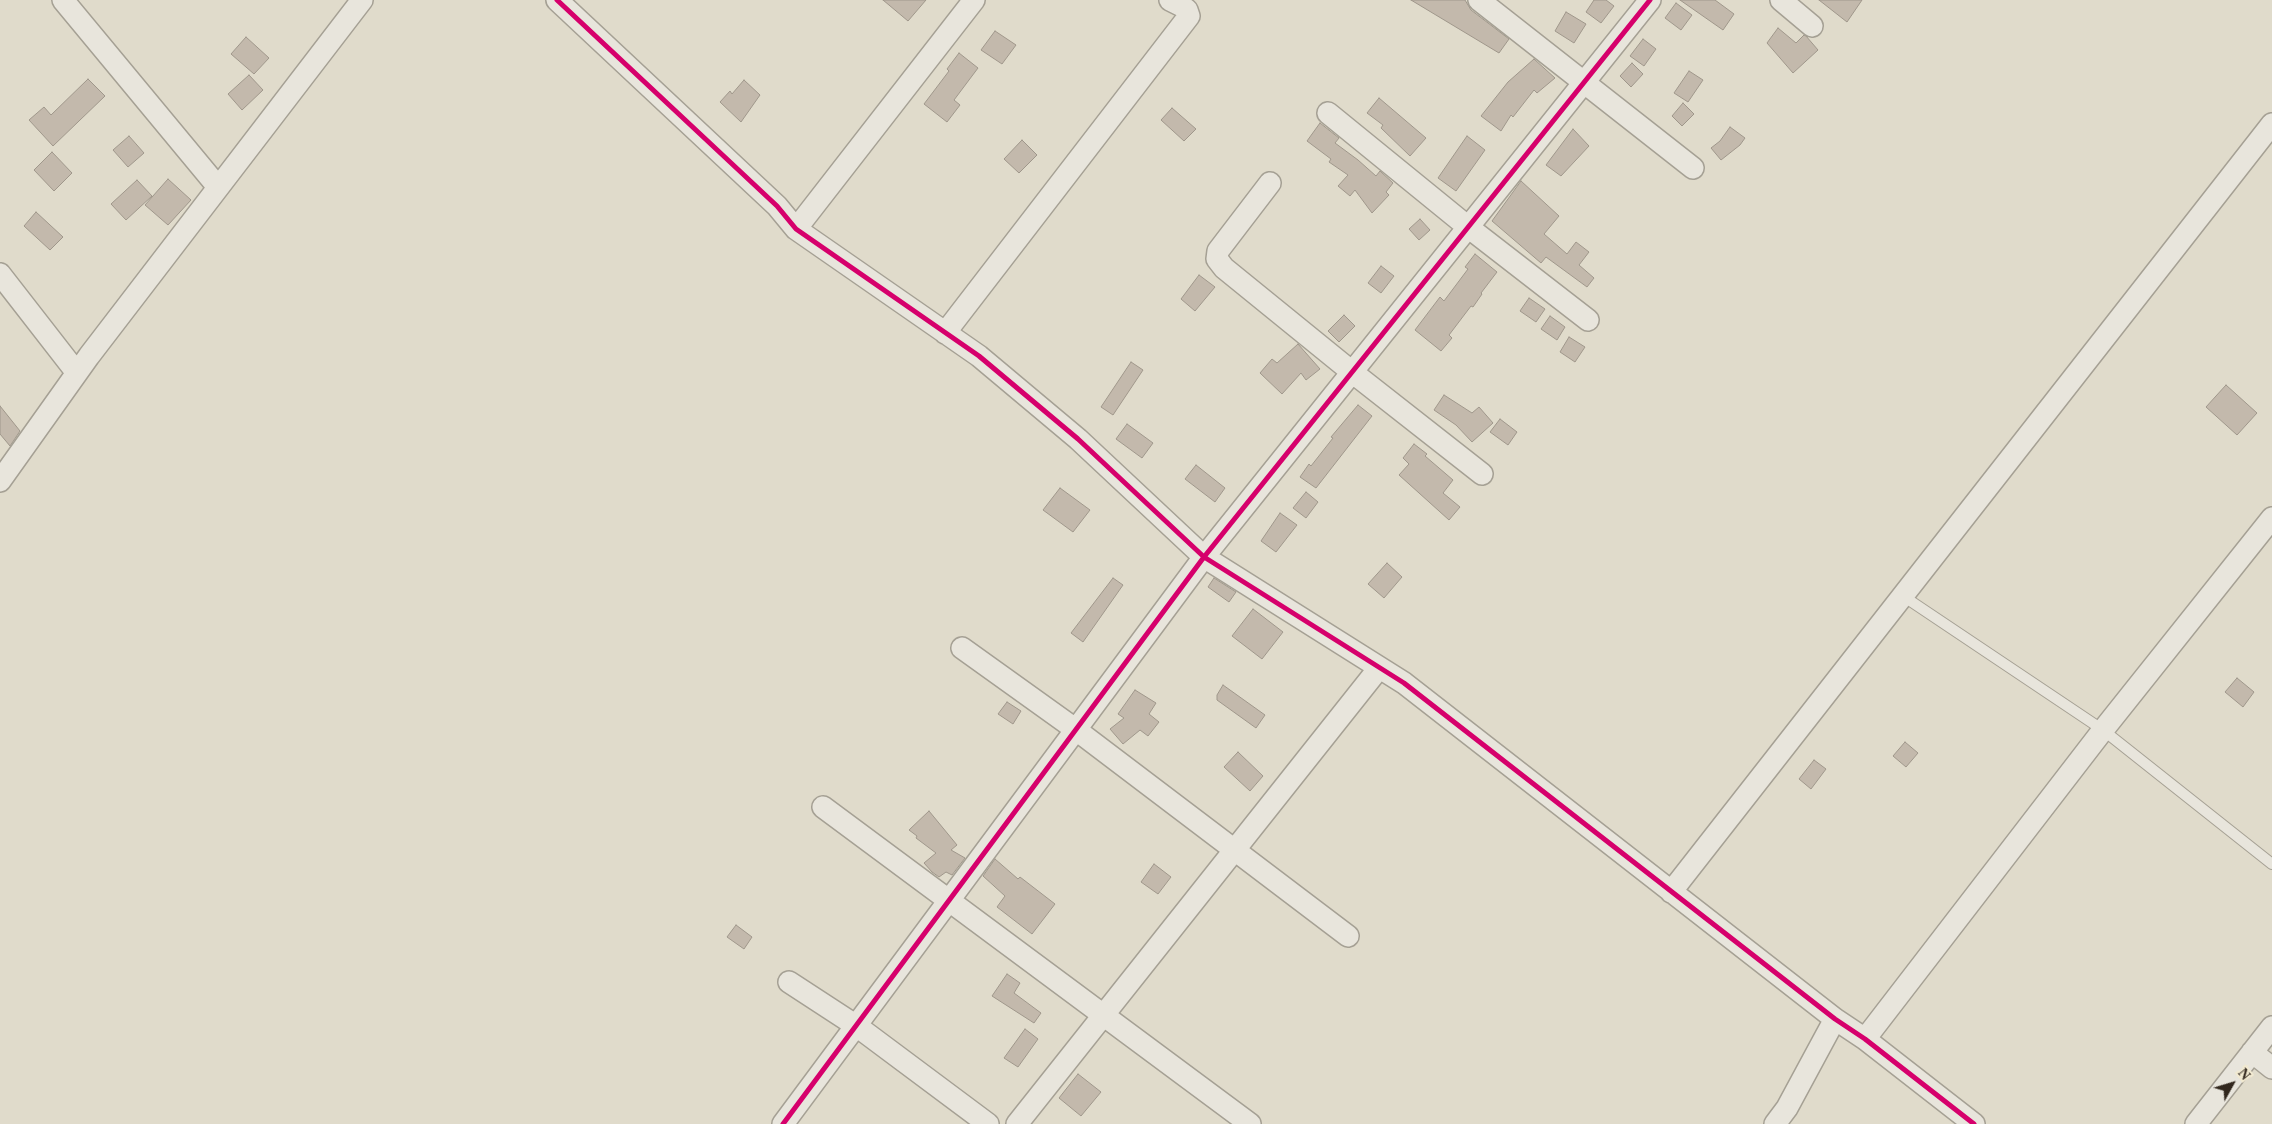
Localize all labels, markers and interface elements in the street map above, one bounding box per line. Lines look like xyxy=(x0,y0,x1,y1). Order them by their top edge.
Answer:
north arrow xyxy=(2207,1059,2257,1109)
text: N xyxy=(2235,1066,2253,1083)

